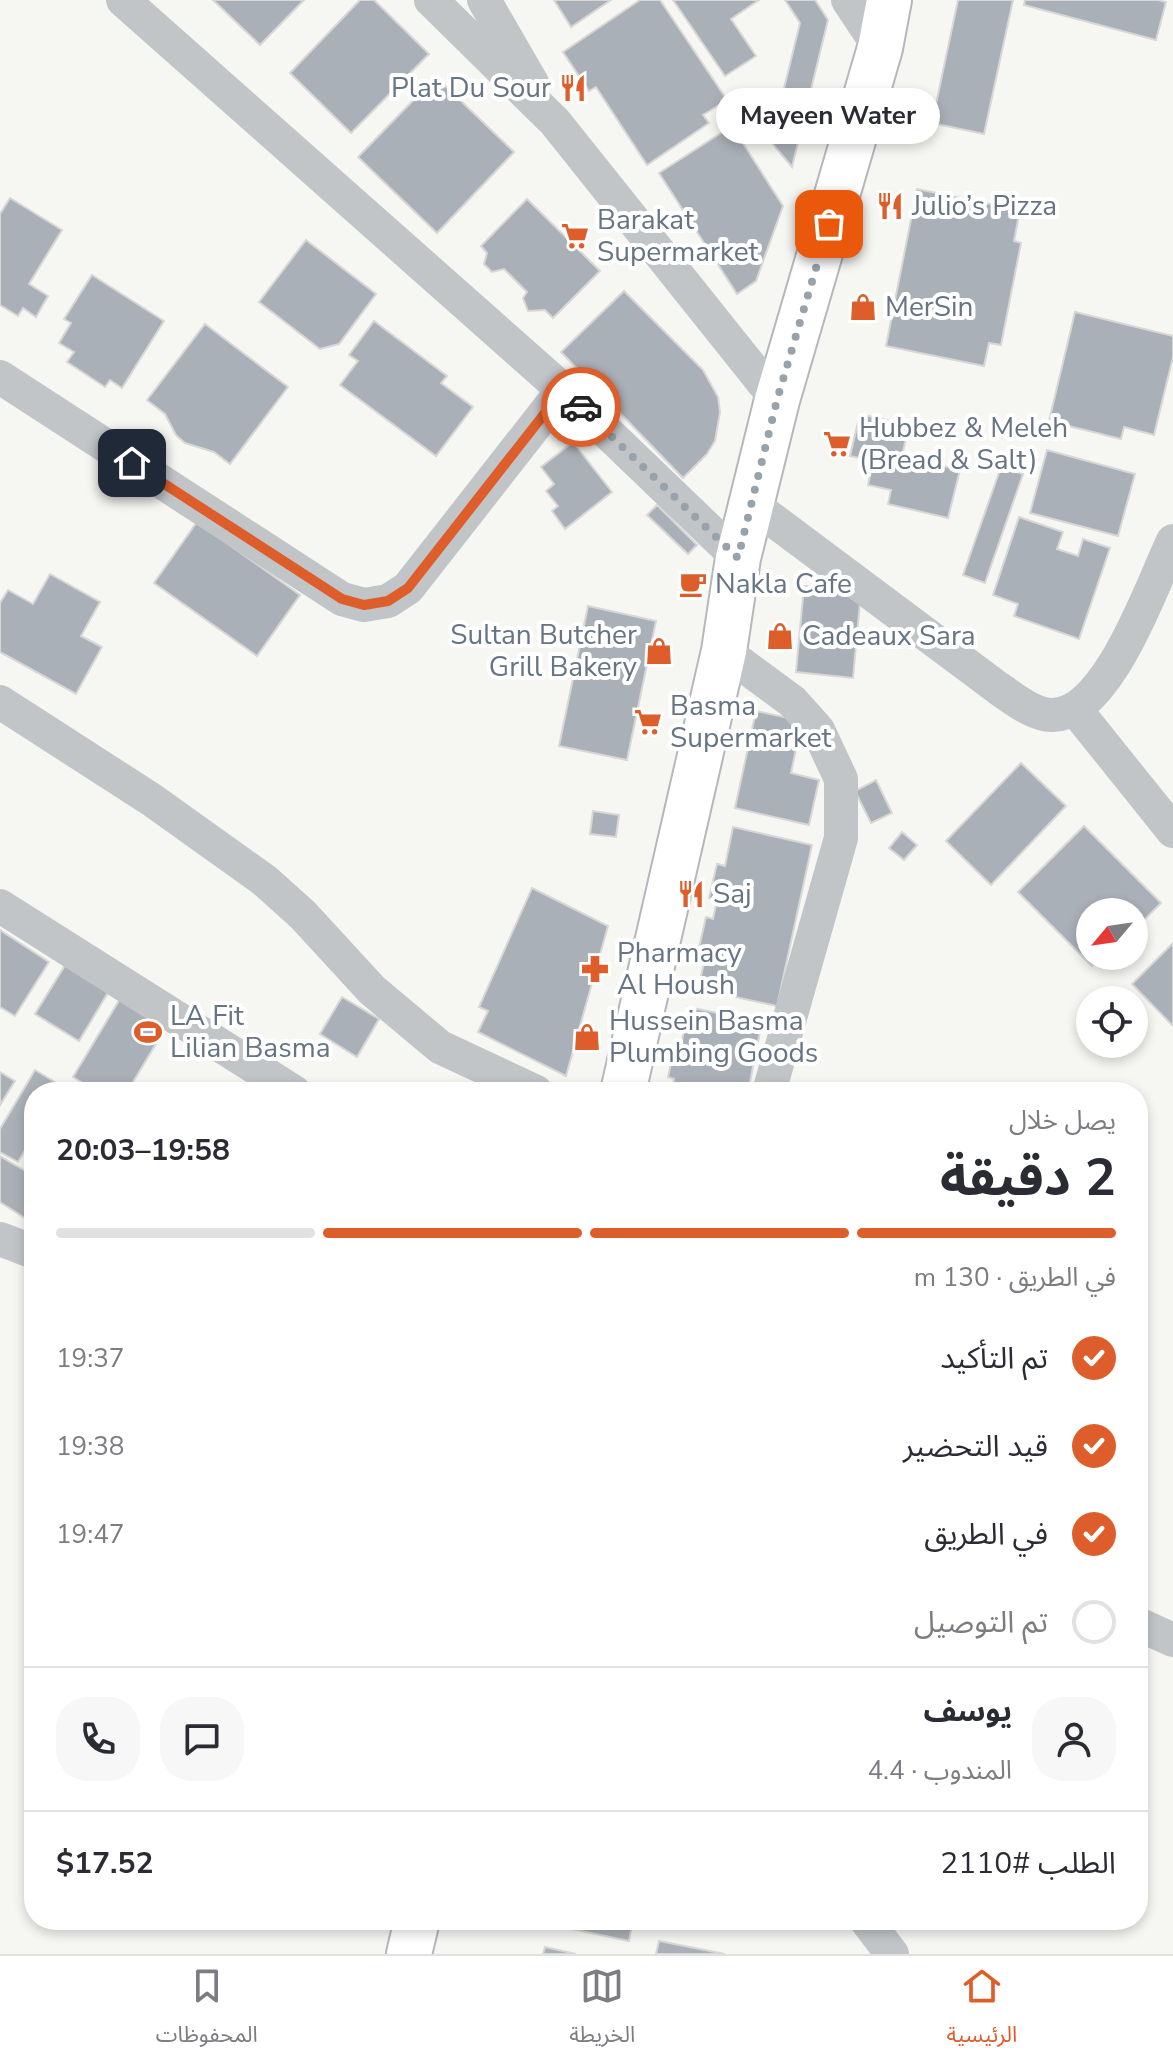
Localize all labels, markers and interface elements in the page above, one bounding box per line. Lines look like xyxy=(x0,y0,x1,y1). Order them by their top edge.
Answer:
place label: Plat Du Sour xyxy=(391,69,551,107)
restaurant icon: Plat Du Sour xyxy=(558,73,588,103)
callout: Mayeen Water xyxy=(717,88,941,144)
text: Mayeen Water xyxy=(740,98,916,133)
place label: Julio’s Pizza xyxy=(911,187,1057,225)
pin xyxy=(795,190,863,258)
restaurant icon: Julio’s Pizza xyxy=(875,191,905,221)
place label: Barakat Supermarket xyxy=(597,201,759,271)
icon: bag xyxy=(807,202,851,246)
supermarket icon: Barakat Supermarket xyxy=(560,221,590,251)
place label: MerSin xyxy=(885,288,973,326)
shop icon: MerSin xyxy=(848,292,878,322)
courier xyxy=(541,367,621,447)
icon: car xyxy=(559,385,603,429)
place label: Hubbez & Meleh (Bread & Salt) xyxy=(859,409,1068,479)
pin xyxy=(98,429,166,497)
supermarket icon: Hubbez & Meleh (Bread & Salt) xyxy=(822,429,852,459)
icon: home xyxy=(110,441,154,485)
place label: Nakla Cafe xyxy=(715,565,852,603)
cafe icon: Nakla Cafe xyxy=(678,569,708,599)
place label: Sultan Butcher Grill Bakery xyxy=(450,616,638,686)
place label: Cadeaux Sara xyxy=(802,617,976,655)
shop icon: Cadeaux Sara xyxy=(765,621,795,651)
shop icon: Sultan Butcher Grill Bakery xyxy=(644,636,674,666)
place label: Basma Supermarket xyxy=(670,687,832,757)
supermarket icon: Basma Supermarket xyxy=(633,707,663,737)
place label: Saj xyxy=(713,875,752,913)
restaurant icon: Saj xyxy=(676,879,706,909)
north arrow xyxy=(1076,898,1148,970)
map controls xyxy=(1076,898,1148,1058)
place label: Pharmacy Al Housh xyxy=(617,934,742,1004)
pharmacy icon: Pharmacy Al Housh xyxy=(580,954,610,984)
button: locate xyxy=(1076,986,1148,1058)
place label: LA Fit Lilian Basma xyxy=(170,997,330,1067)
place label: Hussein Basma Plumbing Goods xyxy=(609,1002,818,1072)
sports icon: LA Fit Lilian Basma xyxy=(133,1017,163,1047)
shop icon: Hussein Basma Plumbing Goods xyxy=(572,1022,602,1052)
text: يصل خلال xyxy=(1009,1103,1116,1138)
text: 19:58–20:03 xyxy=(56,1130,230,1171)
text: 2 دقيقة xyxy=(940,1142,1116,1213)
text: في الطريق · 130 m xyxy=(914,1260,1116,1295)
icon: check xyxy=(1072,1336,1116,1380)
text: تم التأكيد xyxy=(940,1338,1048,1379)
text: 19:37 xyxy=(56,1341,124,1376)
icon: check xyxy=(1072,1424,1116,1468)
text: قيد التحضير xyxy=(903,1426,1048,1467)
text: 19:38 xyxy=(56,1429,124,1464)
icon: check xyxy=(1072,1512,1116,1556)
text: في الطريق xyxy=(924,1514,1048,1555)
text: 19:47 xyxy=(56,1517,124,1552)
text: تم التوصيل xyxy=(914,1602,1048,1643)
text: يوسف xyxy=(924,1691,1012,1732)
button: phone xyxy=(56,1697,140,1781)
button: chat xyxy=(160,1697,244,1781)
button: person xyxy=(1032,1697,1116,1781)
text: المندوب · 4.4 xyxy=(867,1753,1012,1788)
text: $17.52 xyxy=(56,1843,153,1884)
text: الطلب #2110 xyxy=(940,1843,1116,1884)
tab: المحفوظات xyxy=(156,1964,258,2058)
tab: الخريطة xyxy=(569,1964,635,2058)
tab: الرئيسية xyxy=(947,1964,1017,2058)

